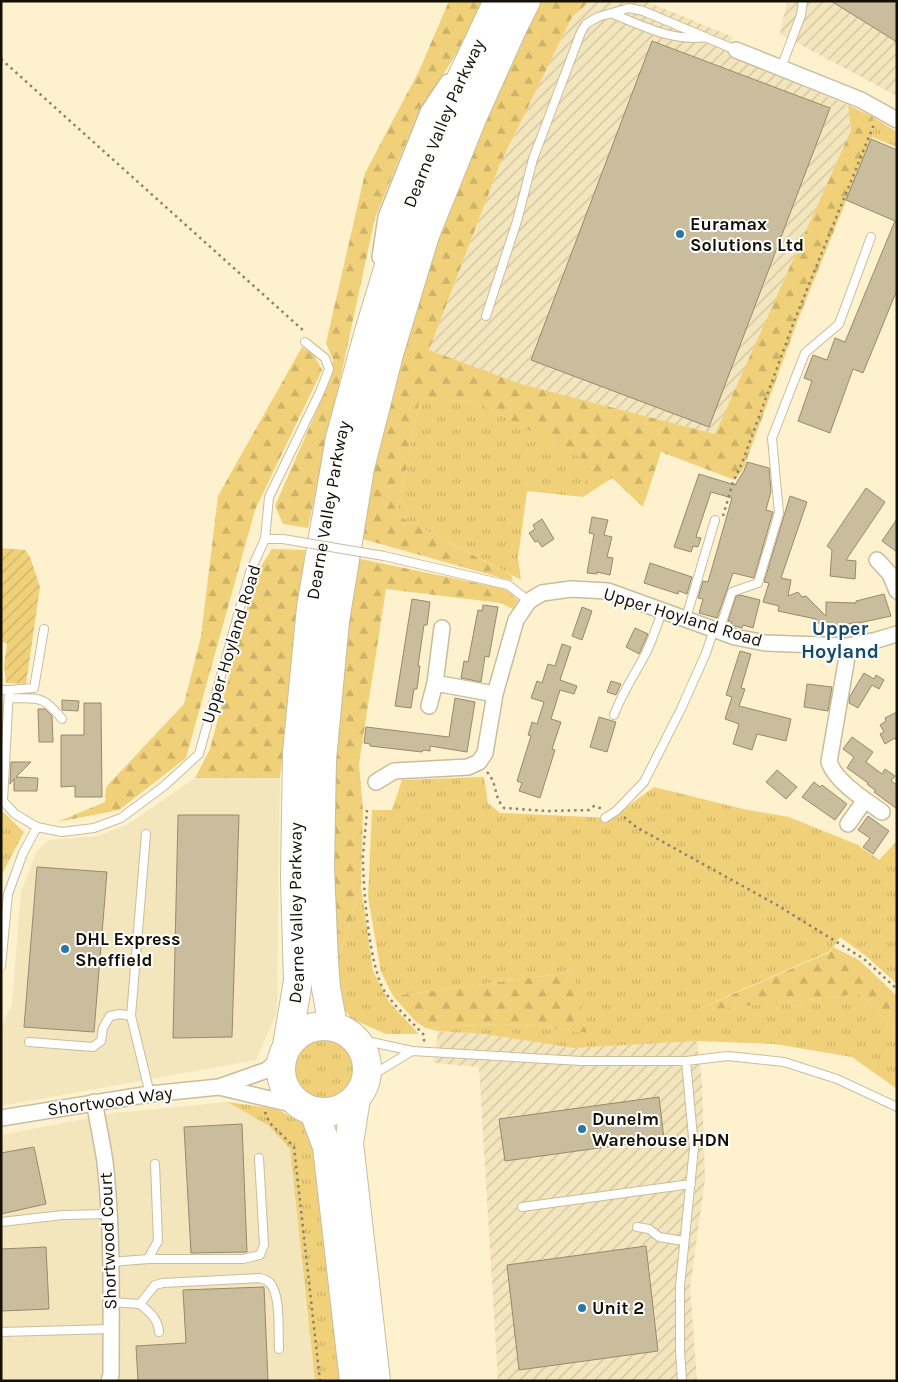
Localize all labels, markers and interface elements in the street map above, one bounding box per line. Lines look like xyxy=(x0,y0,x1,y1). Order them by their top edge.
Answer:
street label: Dearne Valley Parkway xyxy=(398,35,490,211)
place label: Euramax Solutions Ltd xyxy=(690,213,804,256)
marker: Euramax Solutions Ltd xyxy=(674,228,686,240)
street label: Dearne Valley Parkway xyxy=(301,418,355,601)
street label: Upper Hoyland Road xyxy=(196,562,266,726)
street label: Upper Hoyland Road xyxy=(601,582,765,652)
district label: Upper Hoyland xyxy=(801,617,879,663)
street label: Dearne Valley Parkway xyxy=(283,821,309,1005)
place label: DHL Express Sheffield xyxy=(75,928,181,971)
marker: DHL Express Sheffield xyxy=(59,943,71,955)
street label: Shortwood Way xyxy=(46,1081,175,1121)
place label: Dunelm Warehouse HDN xyxy=(592,1108,730,1151)
marker: Dunelm Warehouse HDN xyxy=(576,1123,588,1135)
street label: Shortwood Court xyxy=(95,1172,121,1310)
place label: Unit 2 xyxy=(592,1297,644,1319)
marker: Unit 2 xyxy=(576,1302,588,1314)

